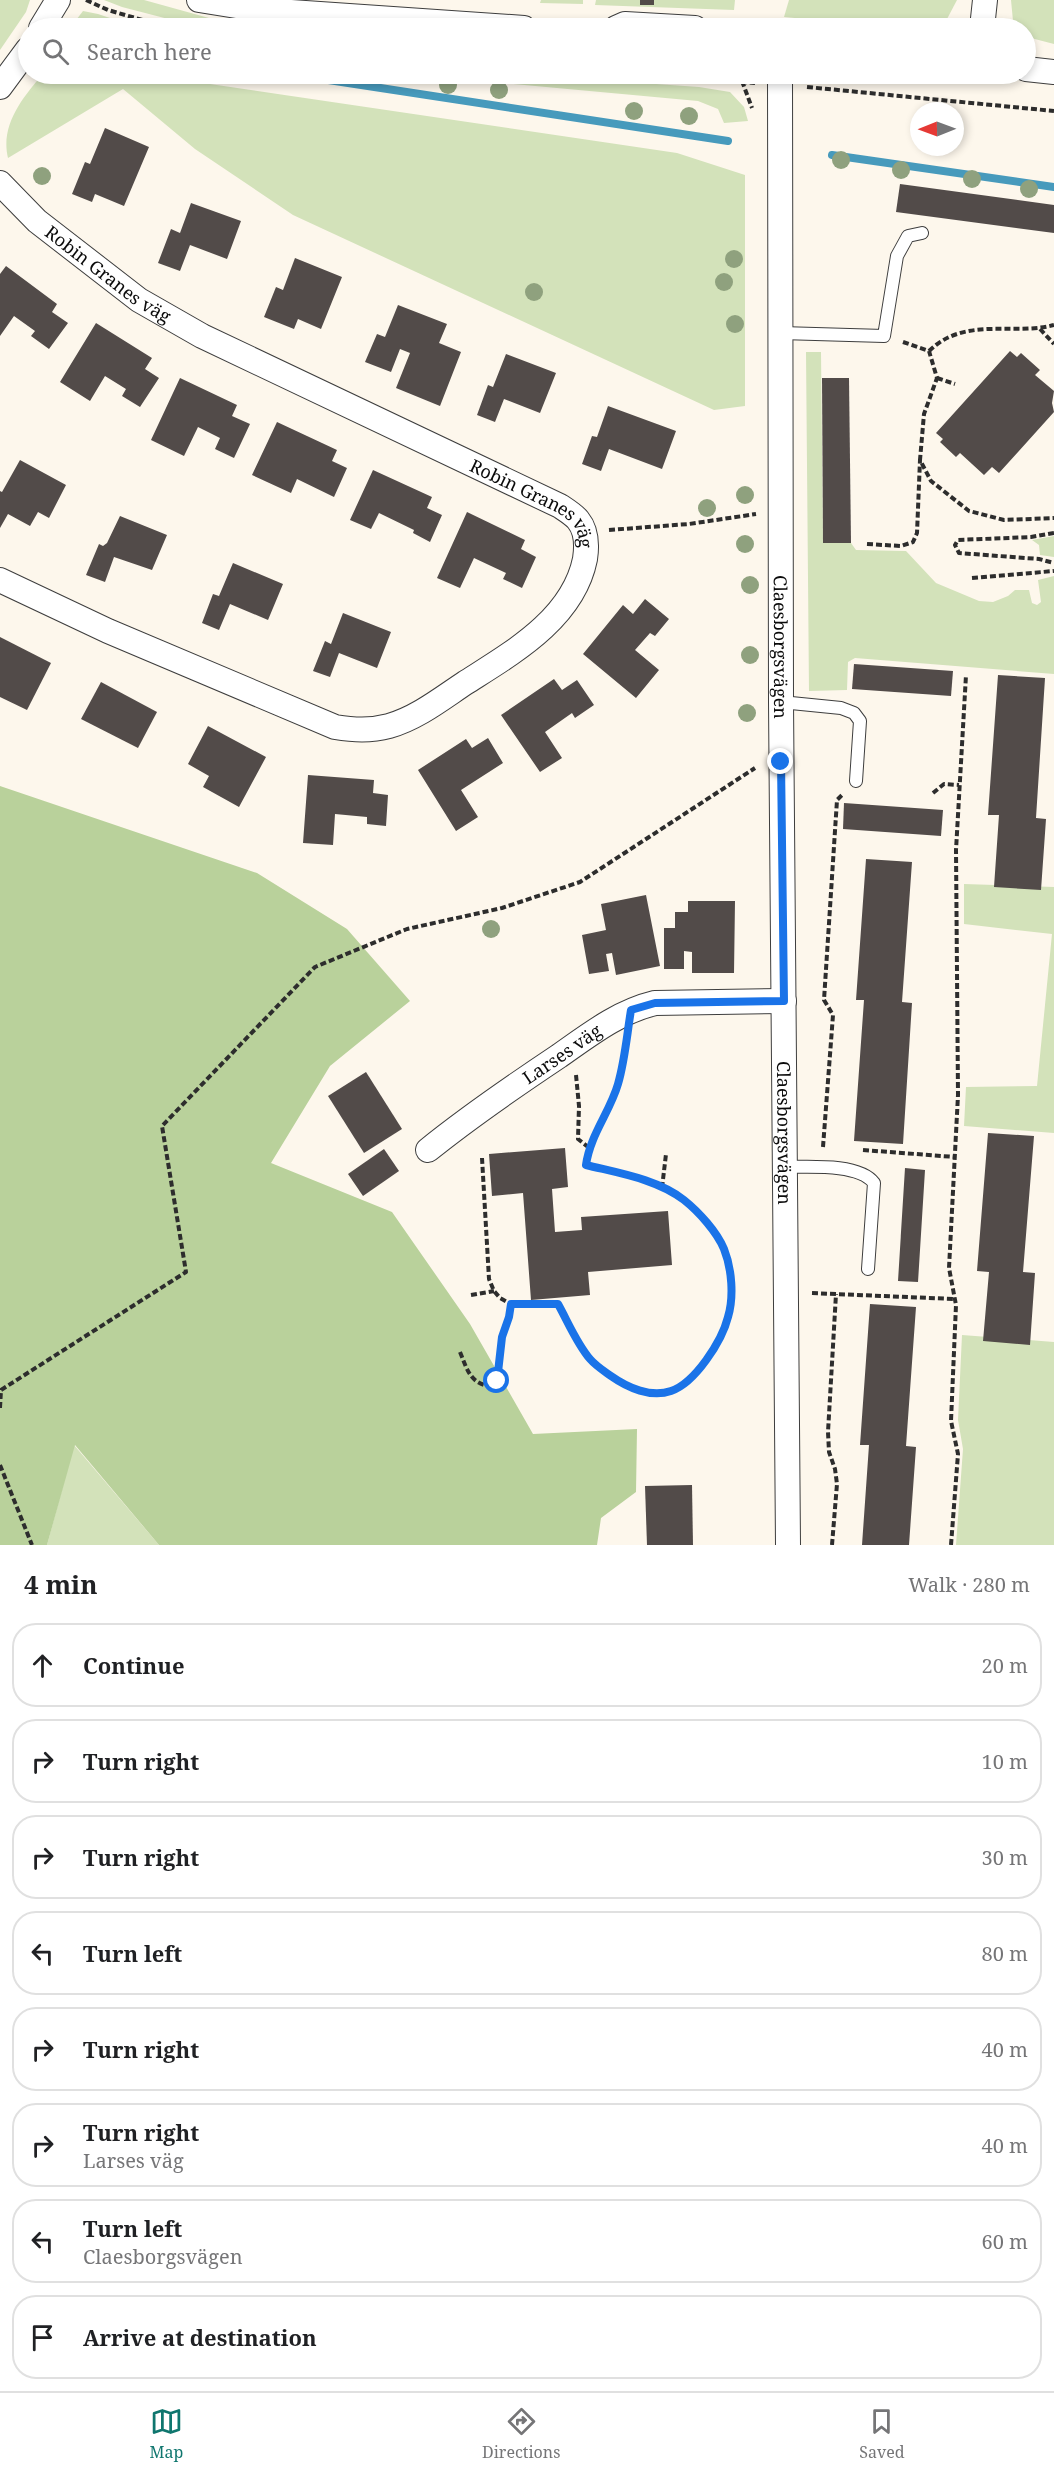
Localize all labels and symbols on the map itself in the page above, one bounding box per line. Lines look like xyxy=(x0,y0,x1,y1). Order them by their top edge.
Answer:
north arrow xyxy=(910,102,964,156)
street label: Robin Granes väg xyxy=(40,220,176,328)
street label: Robin Granes väg xyxy=(466,453,598,549)
street label: Claesborgsvägen xyxy=(769,575,793,719)
route end xyxy=(767,748,793,774)
street label: Larses väg xyxy=(518,1018,606,1089)
street label: Claesborgsvägen xyxy=(772,1061,797,1205)
route start xyxy=(483,1367,509,1393)

